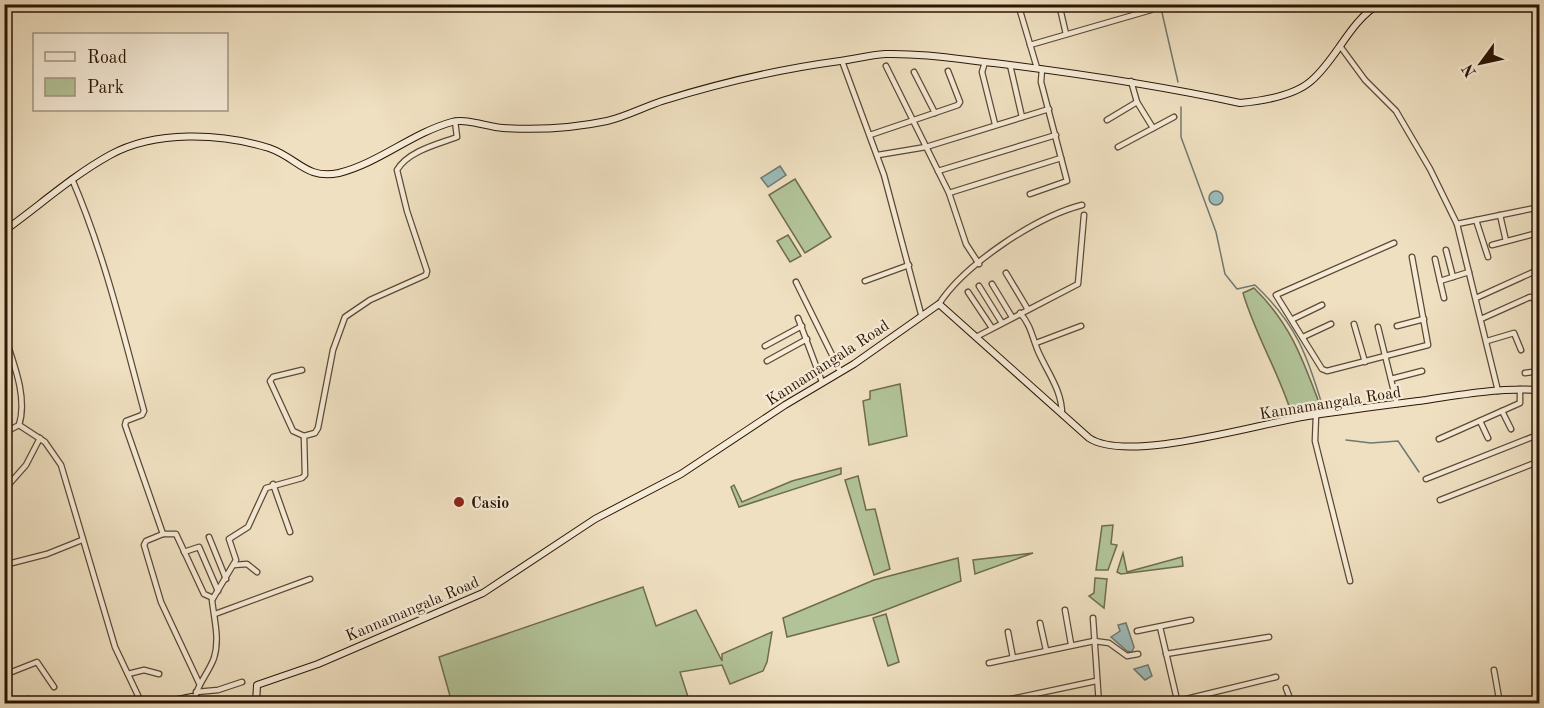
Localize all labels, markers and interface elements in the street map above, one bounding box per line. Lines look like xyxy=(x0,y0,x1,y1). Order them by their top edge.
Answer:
legend xyxy=(33,33,228,111)
north arrow xyxy=(1451,33,1511,93)
text: Road xyxy=(87,49,127,67)
text: N xyxy=(1460,60,1480,80)
text: Park xyxy=(87,79,124,97)
street label: Kannamangala Road xyxy=(764,318,893,409)
street label: Kannamangala Road xyxy=(1258,385,1402,423)
marker: Casio xyxy=(452,495,466,509)
place label: Casio xyxy=(471,496,509,512)
street label: Kannamangala Road xyxy=(344,574,482,645)

